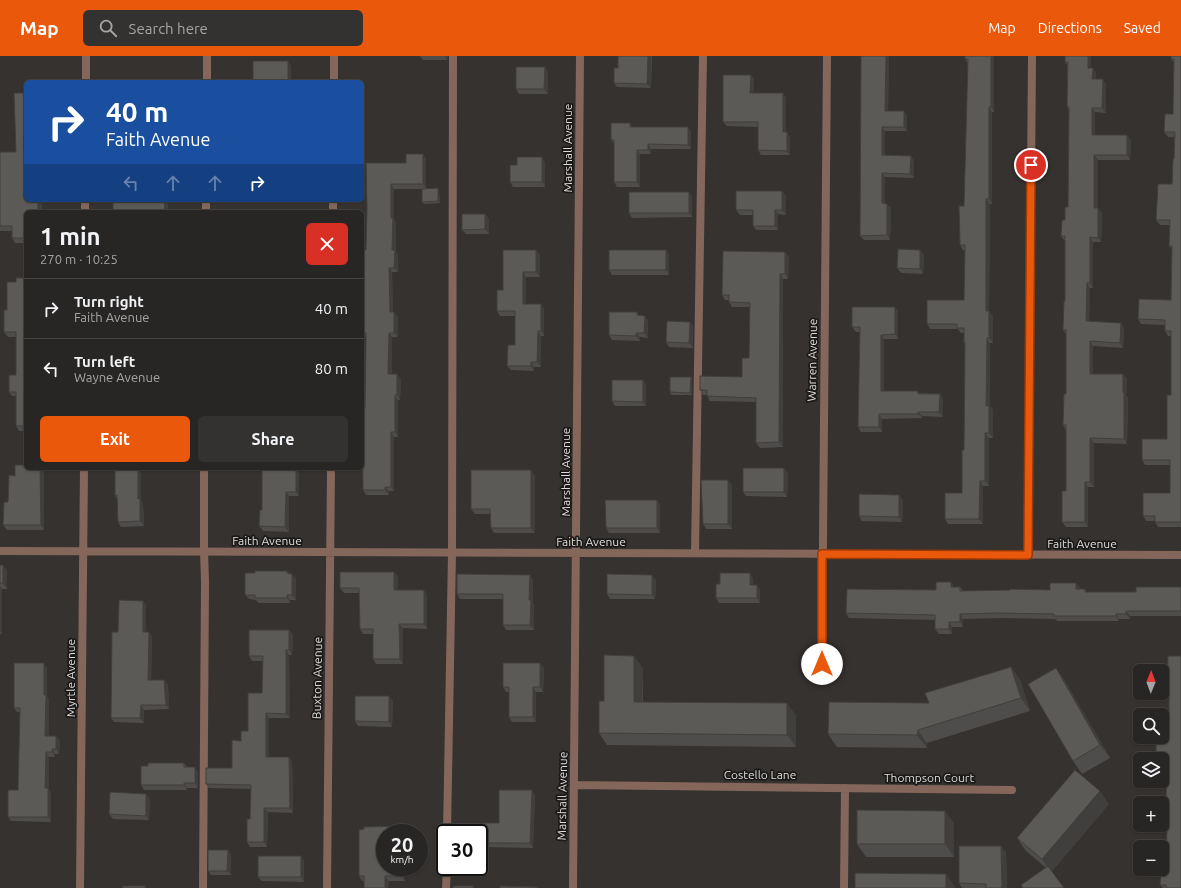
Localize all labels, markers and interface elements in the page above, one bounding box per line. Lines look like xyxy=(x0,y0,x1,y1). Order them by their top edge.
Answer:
search box xyxy=(83,10,363,46)
text: Map xyxy=(20,17,59,39)
icon: search xyxy=(97,17,119,39)
text: Search here xyxy=(129,20,208,37)
text: Map xyxy=(988,20,1016,36)
text: Directions xyxy=(1038,20,1102,36)
text: Saved xyxy=(1124,20,1161,36)
icon: right xyxy=(40,96,92,148)
text: 40 m xyxy=(106,96,168,127)
street label: Marshall Avenue xyxy=(561,104,574,192)
text: Faith Avenue xyxy=(106,129,211,149)
pin xyxy=(1014,148,1048,182)
icon: arrive xyxy=(1020,154,1042,176)
icon: left xyxy=(120,172,142,194)
icon: ahead xyxy=(162,172,184,194)
icon: ahead xyxy=(204,172,226,194)
icon: right xyxy=(246,172,268,194)
text: 1 min xyxy=(40,223,101,250)
button: close xyxy=(306,223,348,265)
text: 270 m · 10:25 xyxy=(40,252,118,266)
text: Turn right xyxy=(74,293,144,310)
icon: right xyxy=(40,298,62,320)
text: 40 m xyxy=(315,300,348,317)
text: Faith Avenue xyxy=(74,310,150,324)
street label: Warren Avenue xyxy=(805,319,819,401)
text: Turn left xyxy=(74,353,135,370)
icon: left xyxy=(40,358,62,380)
text: 80 m xyxy=(315,360,348,377)
text: Wayne Avenue xyxy=(74,370,160,384)
button: Exit xyxy=(40,416,190,462)
button: Share xyxy=(198,416,348,462)
street label: Marshall Avenue xyxy=(559,428,572,516)
street label: Faith Avenue xyxy=(232,534,302,547)
street label: Faith Avenue xyxy=(556,535,626,548)
street label: Faith Avenue xyxy=(1047,537,1117,550)
street label: Buxton Avenue xyxy=(310,637,324,719)
street label: Myrtle Avenue xyxy=(64,639,77,717)
position arrow xyxy=(801,643,843,685)
north arrow xyxy=(1133,664,1169,700)
map controls xyxy=(1133,664,1169,876)
button: search xyxy=(1133,708,1169,744)
street label: Marshall Avenue xyxy=(555,751,569,841)
button: layers xyxy=(1133,752,1169,788)
street label: Costello Lane xyxy=(724,768,796,781)
street label: Thompson Court xyxy=(884,771,974,784)
button: + xyxy=(1133,796,1169,832)
speed limit sign: 30 xyxy=(436,824,488,876)
text: 20 xyxy=(391,833,413,856)
button: − xyxy=(1133,840,1169,876)
text: km/h xyxy=(390,854,414,865)

